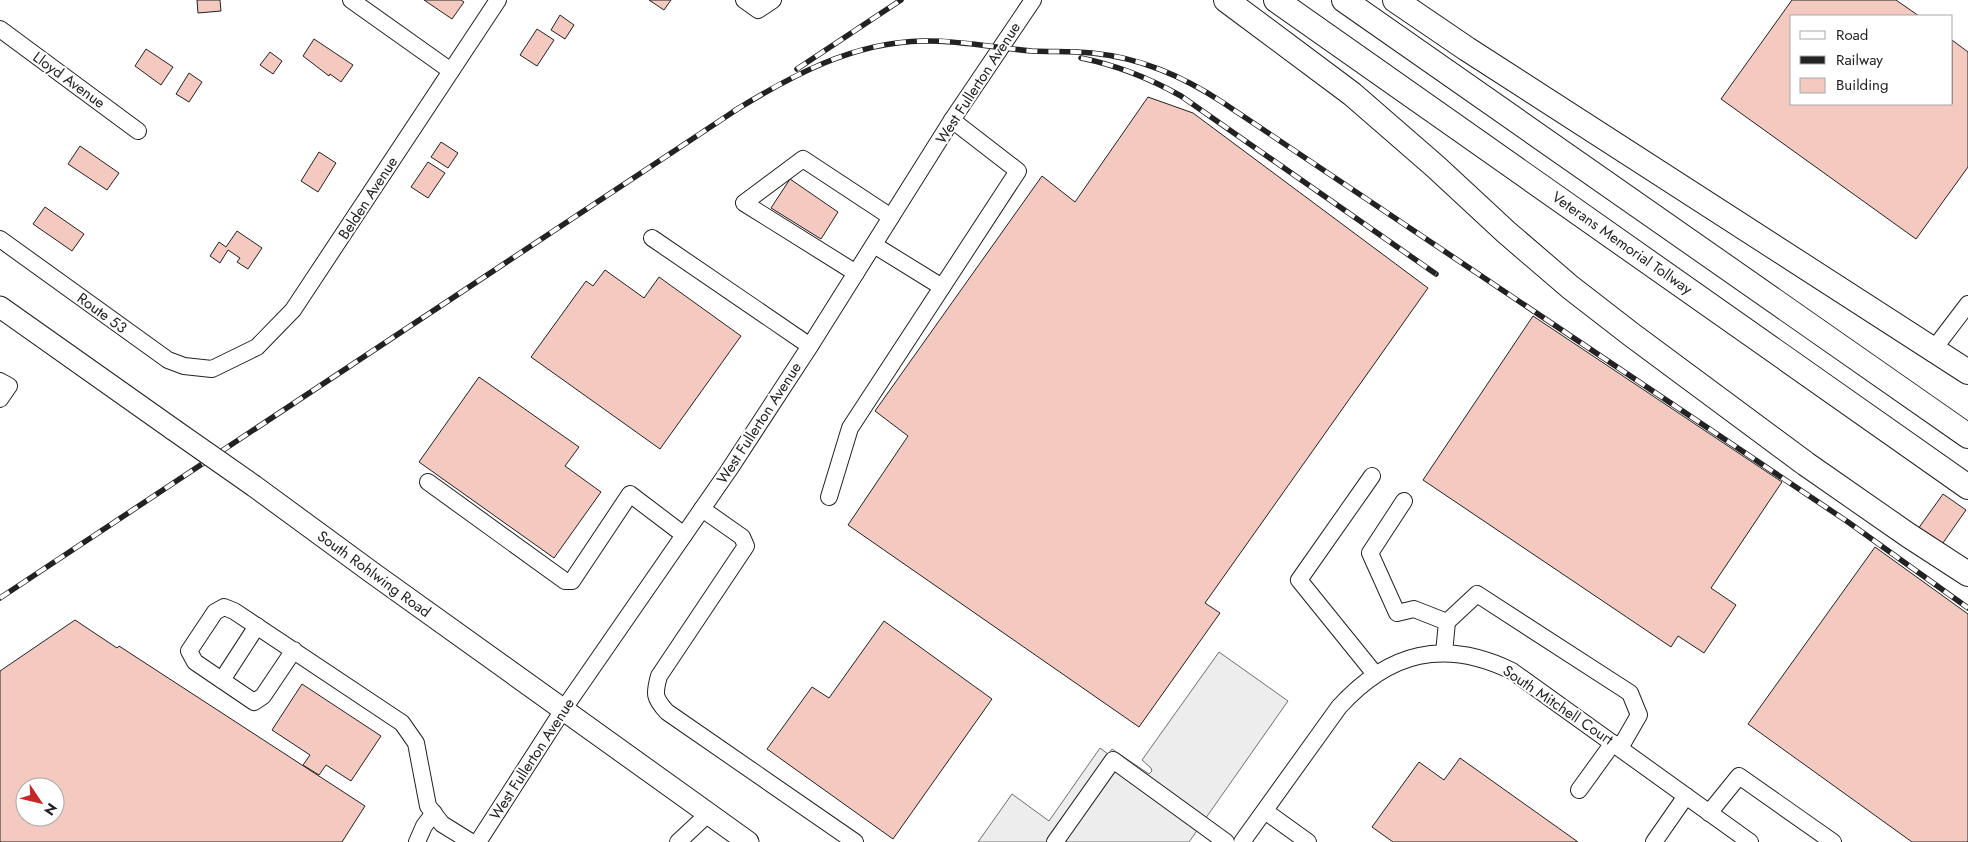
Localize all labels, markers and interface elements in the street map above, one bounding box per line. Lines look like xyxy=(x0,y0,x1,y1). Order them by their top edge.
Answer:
legend xyxy=(1790,15,1953,105)
street label: West Fullerton Avenue xyxy=(930,18,1026,148)
text: Road xyxy=(1836,24,1868,46)
street label: Lloyd Avenue xyxy=(28,46,110,114)
text: Railway xyxy=(1836,49,1883,71)
text: Building xyxy=(1836,74,1888,96)
street label: Belden Avenue xyxy=(333,152,403,244)
street label: Veterans Memorial Tollway xyxy=(1547,186,1697,300)
street label: Route 53 xyxy=(72,287,132,339)
street label: West Fullerton Avenue xyxy=(711,358,807,488)
street label: South Rohlwing Road xyxy=(313,525,435,623)
street label: South Mitchell Court xyxy=(1498,660,1618,750)
street label: West Fullerton Avenue xyxy=(484,694,580,824)
north arrow xyxy=(15,777,65,827)
text: N xyxy=(39,799,62,820)

